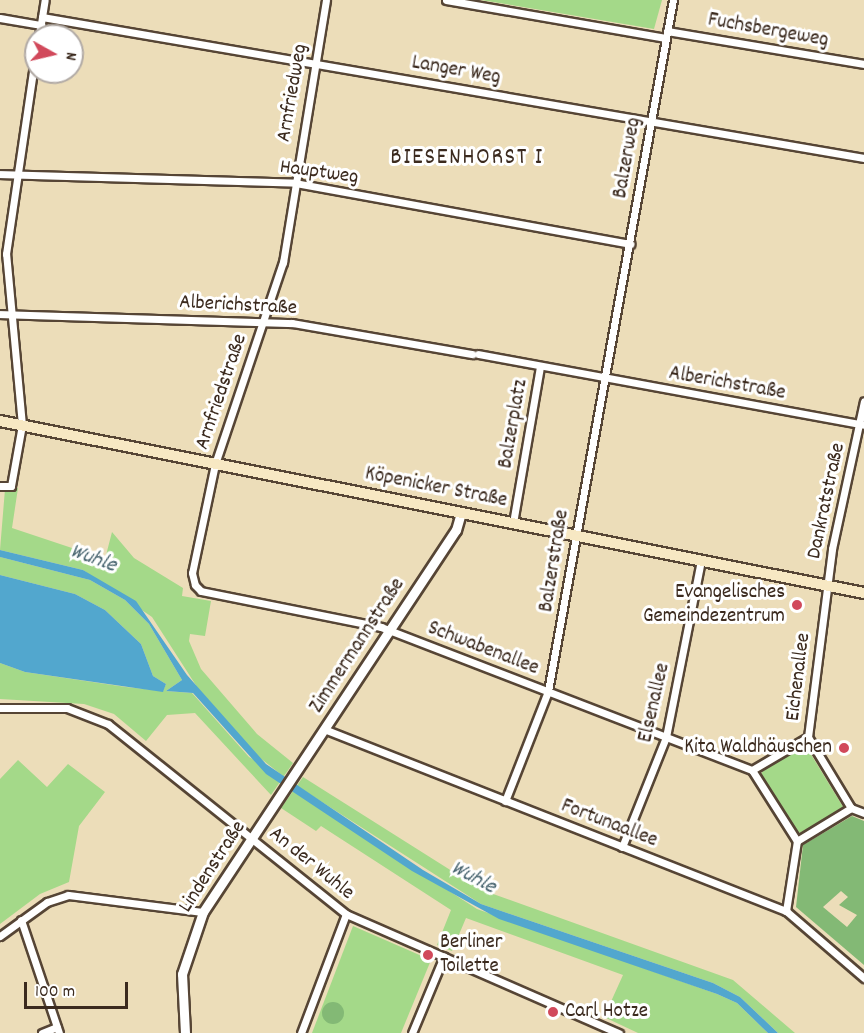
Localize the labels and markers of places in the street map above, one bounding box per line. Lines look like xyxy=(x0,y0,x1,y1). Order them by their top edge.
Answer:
place label: Evangelisches Gemeindezentrum xyxy=(643,580,785,630)
marker: Evangelisches Gemeindezentrum xyxy=(790,598,804,612)
place label: Kita Waldhäuschen xyxy=(684,735,832,761)
marker: Kita Waldhäuschen xyxy=(837,741,851,755)
place label: Berliner Toilette xyxy=(440,930,503,980)
marker: Berliner Toilette xyxy=(421,948,435,962)
place label: Carl Hotze xyxy=(565,999,648,1025)
marker: Carl Hotze xyxy=(546,1005,560,1019)

